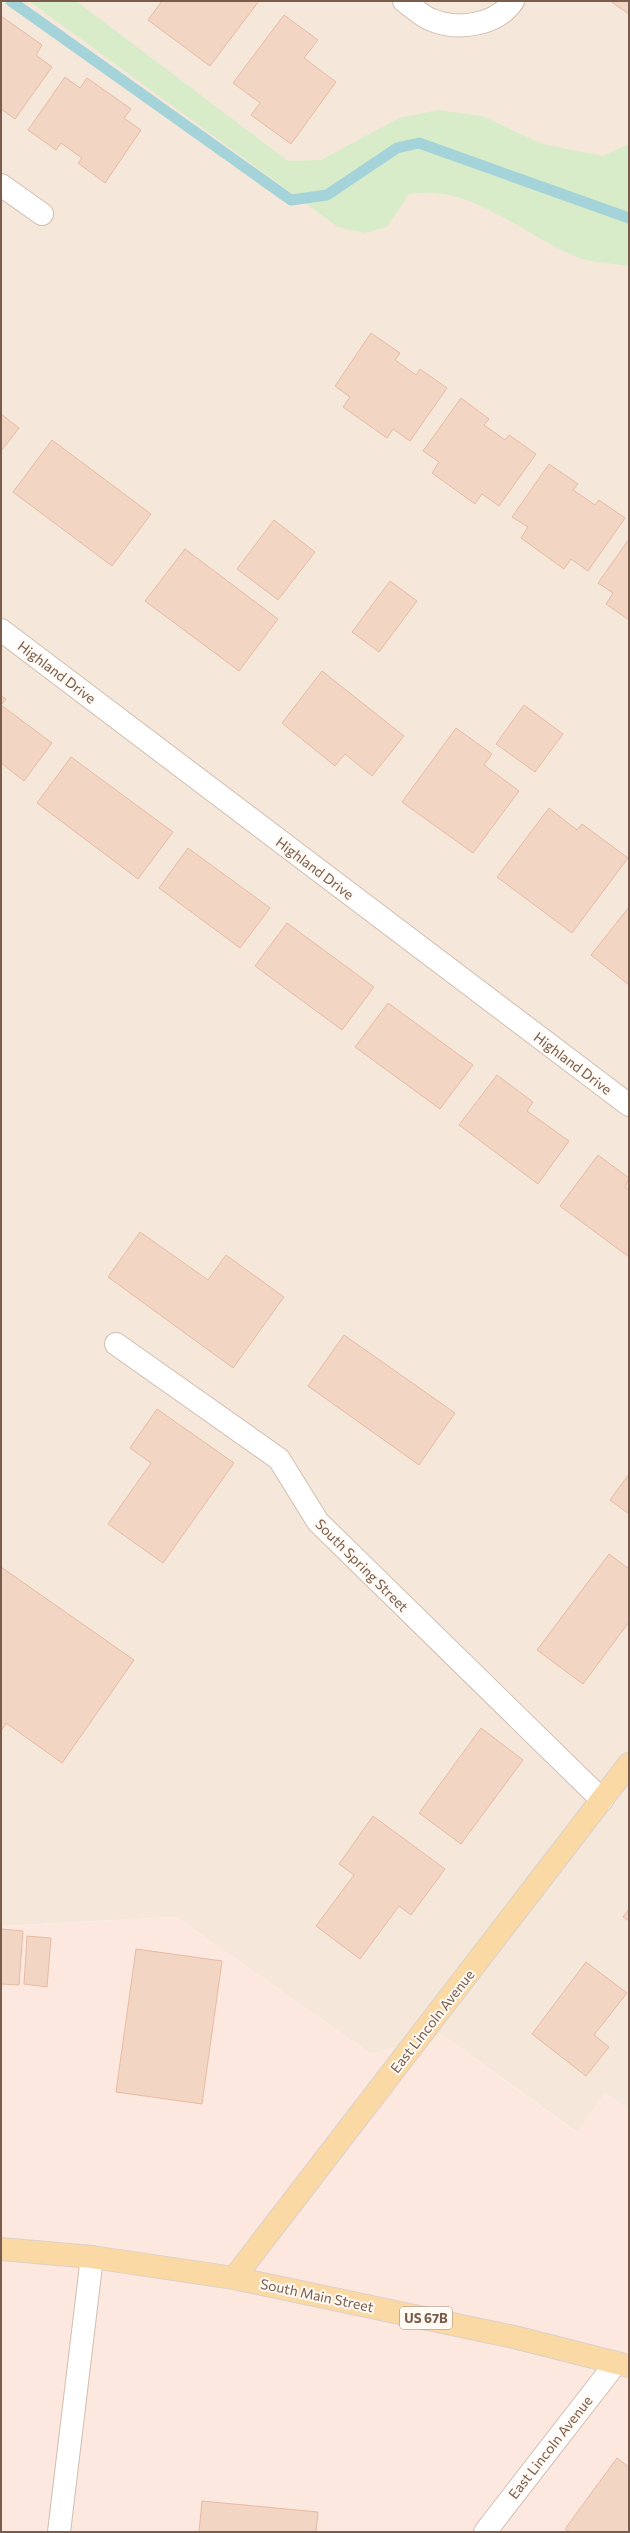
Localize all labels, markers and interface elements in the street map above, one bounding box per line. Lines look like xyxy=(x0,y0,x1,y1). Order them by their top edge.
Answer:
street label: Highland Drive xyxy=(15,637,99,707)
street label: Highland Drive xyxy=(273,833,357,903)
street label: Highland Drive xyxy=(531,1028,615,1098)
street label: South Spring Street xyxy=(312,1515,412,1615)
street label: East Lincoln Avenue xyxy=(386,1966,478,2076)
street label: South Main Street xyxy=(259,2275,375,2315)
road number: US 67B xyxy=(400,2307,452,2329)
street label: East Lincoln Avenue xyxy=(504,2392,596,2502)

